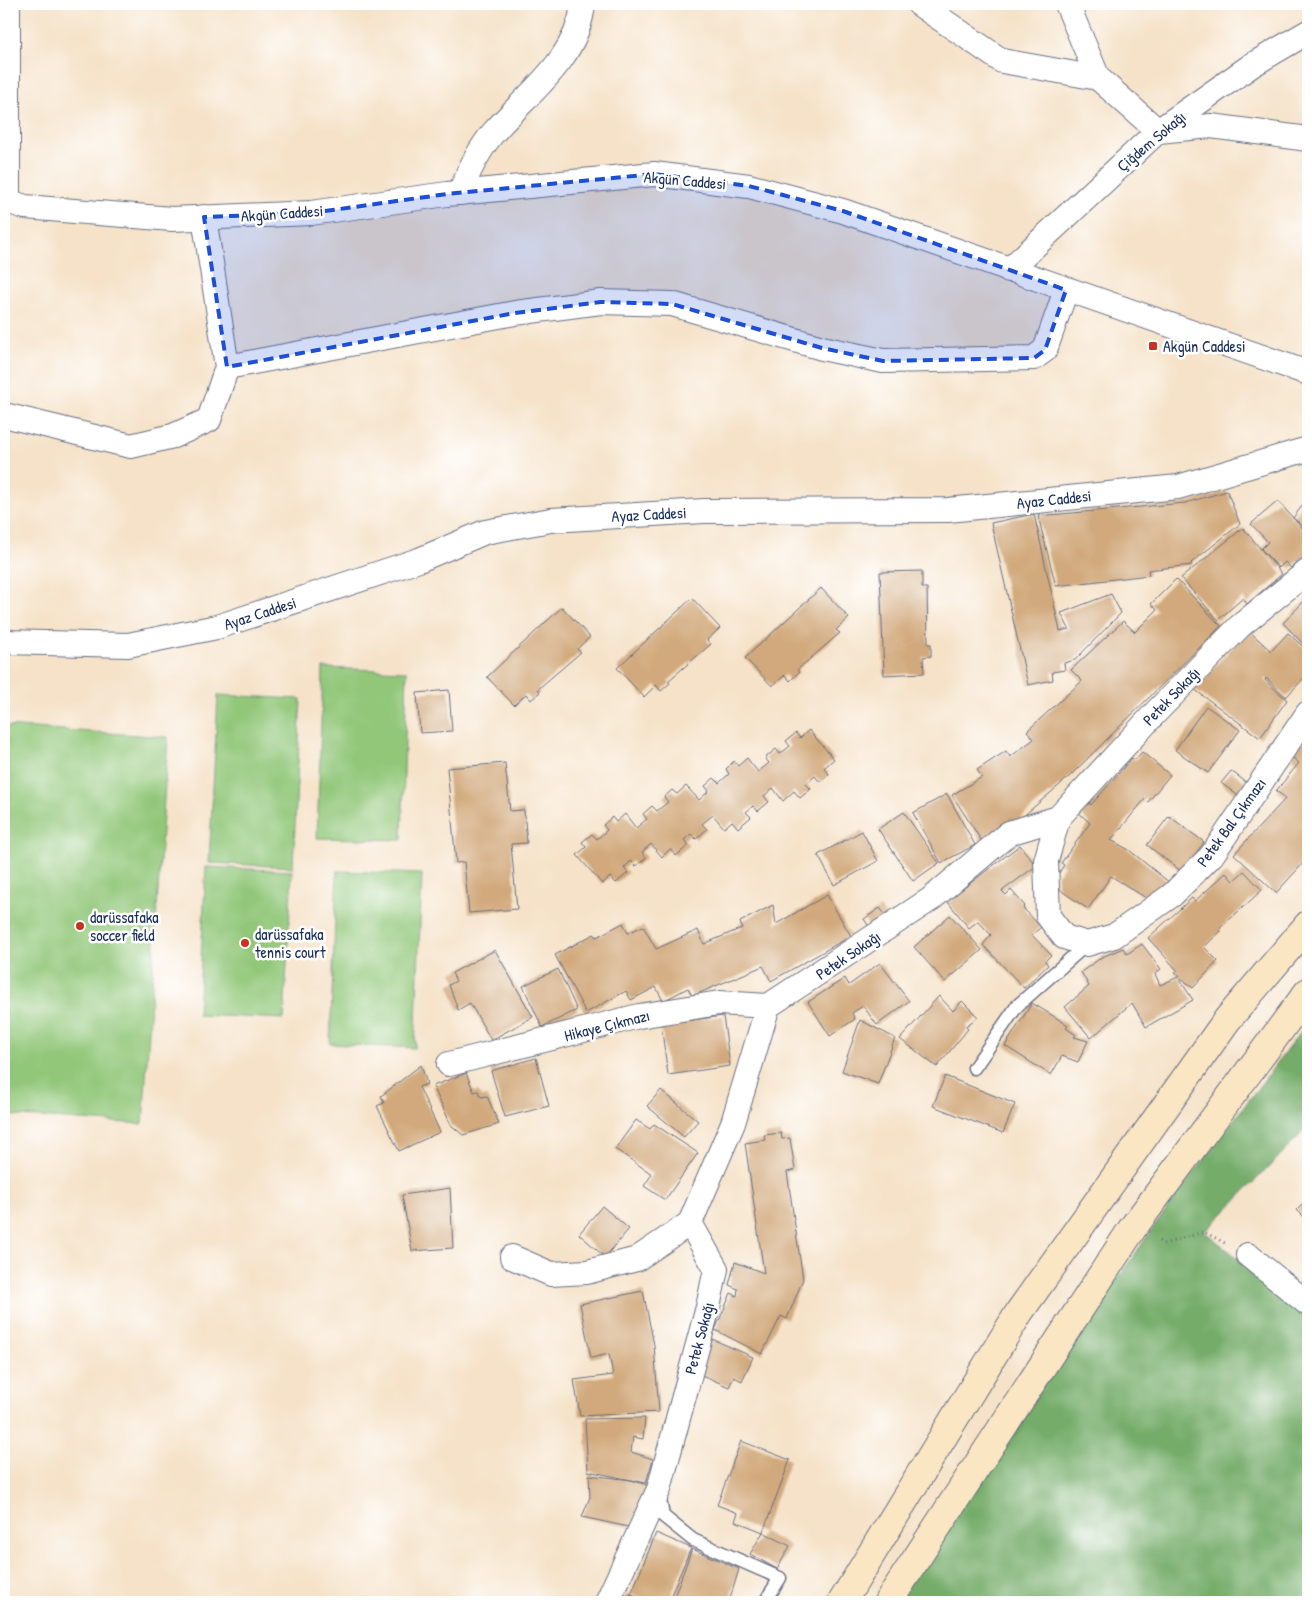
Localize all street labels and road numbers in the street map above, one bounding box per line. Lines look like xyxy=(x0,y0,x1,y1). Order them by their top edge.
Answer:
street label: Çiğdem Sokağı xyxy=(1112,106,1190,176)
street label: Akgün Caddesi xyxy=(643,165,727,195)
street label: Akgün Caddesi xyxy=(240,199,324,227)
street label: Ayaz Caddesi xyxy=(1016,484,1092,514)
street label: Ayaz Caddesi xyxy=(611,501,687,527)
street label: Ayaz Caddesi xyxy=(221,591,299,635)
street label: Petek Sokağı xyxy=(1137,662,1205,730)
street label: Petek Bal Çıkmazı xyxy=(1191,773,1271,871)
street label: Petek Sokağı xyxy=(811,925,885,985)
street label: Hikaye Çıkmazı xyxy=(562,1004,652,1046)
street label: Petek Sokağı xyxy=(679,1300,719,1376)

